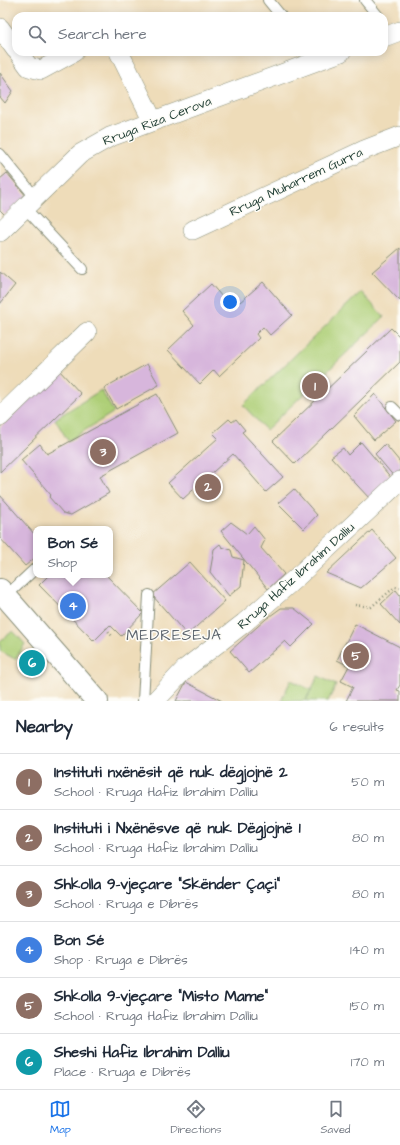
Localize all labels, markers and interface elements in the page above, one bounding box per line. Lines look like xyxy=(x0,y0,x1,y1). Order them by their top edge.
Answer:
search box xyxy=(12,12,388,56)
icon: search xyxy=(26,23,48,45)
text: Search here xyxy=(58,24,147,45)
street label: Rruga Riza Cerova xyxy=(100,92,215,151)
street label: Rruga Muharrem Gurra xyxy=(226,143,366,222)
your location xyxy=(220,292,240,312)
pin: 1 xyxy=(302,371,328,401)
pin: 3 xyxy=(90,437,116,467)
pin: 2 xyxy=(195,472,221,502)
street label: Rruga Hafiz Ibrahim Dalliu xyxy=(234,518,359,634)
popup xyxy=(33,526,113,578)
text: Bon Sé xyxy=(48,533,98,554)
text: Shop xyxy=(48,554,77,572)
pin: 4 xyxy=(60,591,86,621)
district label: MEDRESEJA xyxy=(126,625,222,646)
pin: 5 xyxy=(343,641,369,671)
pin: 6 xyxy=(19,648,45,678)
text: Nearby xyxy=(16,715,73,739)
text: 6 results xyxy=(329,718,384,736)
text: Instituti nxënësit që nuk dëgjojnë 2 xyxy=(54,762,288,783)
text: 1 xyxy=(28,773,30,791)
text: 50 m xyxy=(351,773,384,791)
text: School · Rruga Hafiz Ibrahim Dalliu xyxy=(54,783,258,801)
text: Instituti i Nxënësve që nuk Dëgjojnë 1 xyxy=(54,818,301,839)
text: 2 xyxy=(25,829,33,847)
text: 80 m xyxy=(352,829,384,847)
text: School · Rruga Hafiz Ibrahim Dalliu xyxy=(54,839,258,857)
text: Shkolla 9-vjeçare "Skënder Çaçi" xyxy=(54,874,280,895)
text: 3 xyxy=(26,885,32,903)
text: 80 m xyxy=(352,885,384,903)
text: School · Rruga e Dibrës xyxy=(54,895,198,913)
text: Bon Sé xyxy=(54,930,104,951)
text: 4 xyxy=(25,941,33,959)
text: 140 m xyxy=(350,941,384,959)
text: Shop · Rruga e Dibrës xyxy=(54,951,188,969)
text: Shkolla 9-vjeçare "Misto Mame" xyxy=(54,986,268,1007)
text: 5 xyxy=(24,997,34,1015)
text: 150 m xyxy=(350,997,384,1015)
text: School · Rruga Hafiz Ibrahim Dalliu xyxy=(54,1007,258,1025)
text: Sheshi Hafiz Ibrahim Dalliu xyxy=(54,1042,230,1063)
text: 6 xyxy=(25,1053,33,1071)
text: 170 m xyxy=(351,1053,384,1071)
text: Place · Rruga e Dibrës xyxy=(54,1063,191,1081)
tab: Map xyxy=(49,1098,71,1137)
tab: Directions xyxy=(170,1098,222,1137)
tab: Saved xyxy=(321,1098,351,1137)

